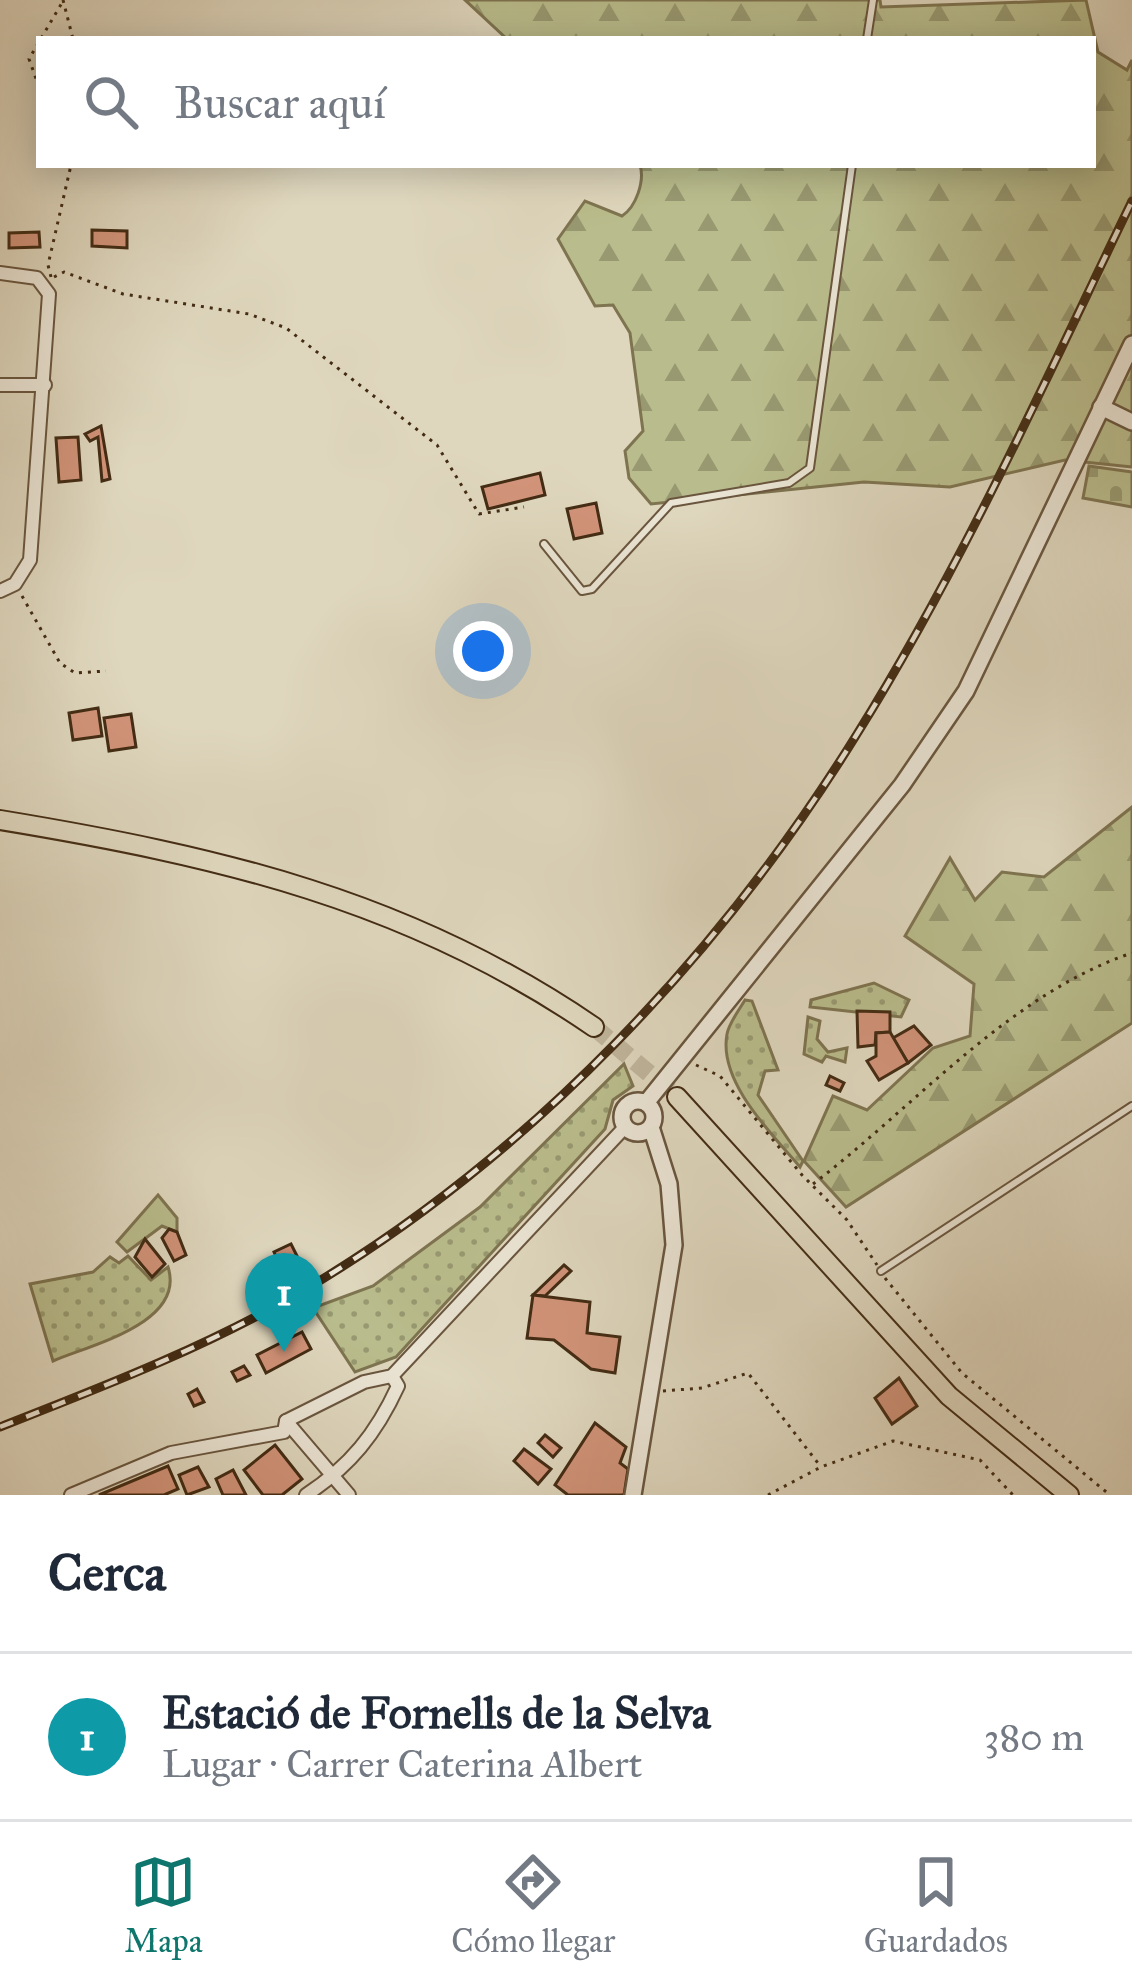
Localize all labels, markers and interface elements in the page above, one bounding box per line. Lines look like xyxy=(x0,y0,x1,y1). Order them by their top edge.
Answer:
search box xyxy=(36,36,1096,168)
icon: search xyxy=(78,69,144,135)
text: Buscar aquí xyxy=(174,75,386,130)
your location xyxy=(453,621,513,681)
pin: 1 xyxy=(245,1253,323,1352)
text: Cerca xyxy=(48,1542,166,1604)
text: Estació de Fornells de la Selva xyxy=(162,1685,711,1740)
text: 1 xyxy=(79,1713,95,1761)
text: 380 m xyxy=(984,1713,1084,1761)
text: Lugar · Carrer Caterina Albert xyxy=(162,1740,642,1788)
tab: Mapa xyxy=(124,1849,203,1961)
tab: Cómo llegar xyxy=(451,1849,615,1961)
tab: Guardados xyxy=(864,1849,1008,1961)

